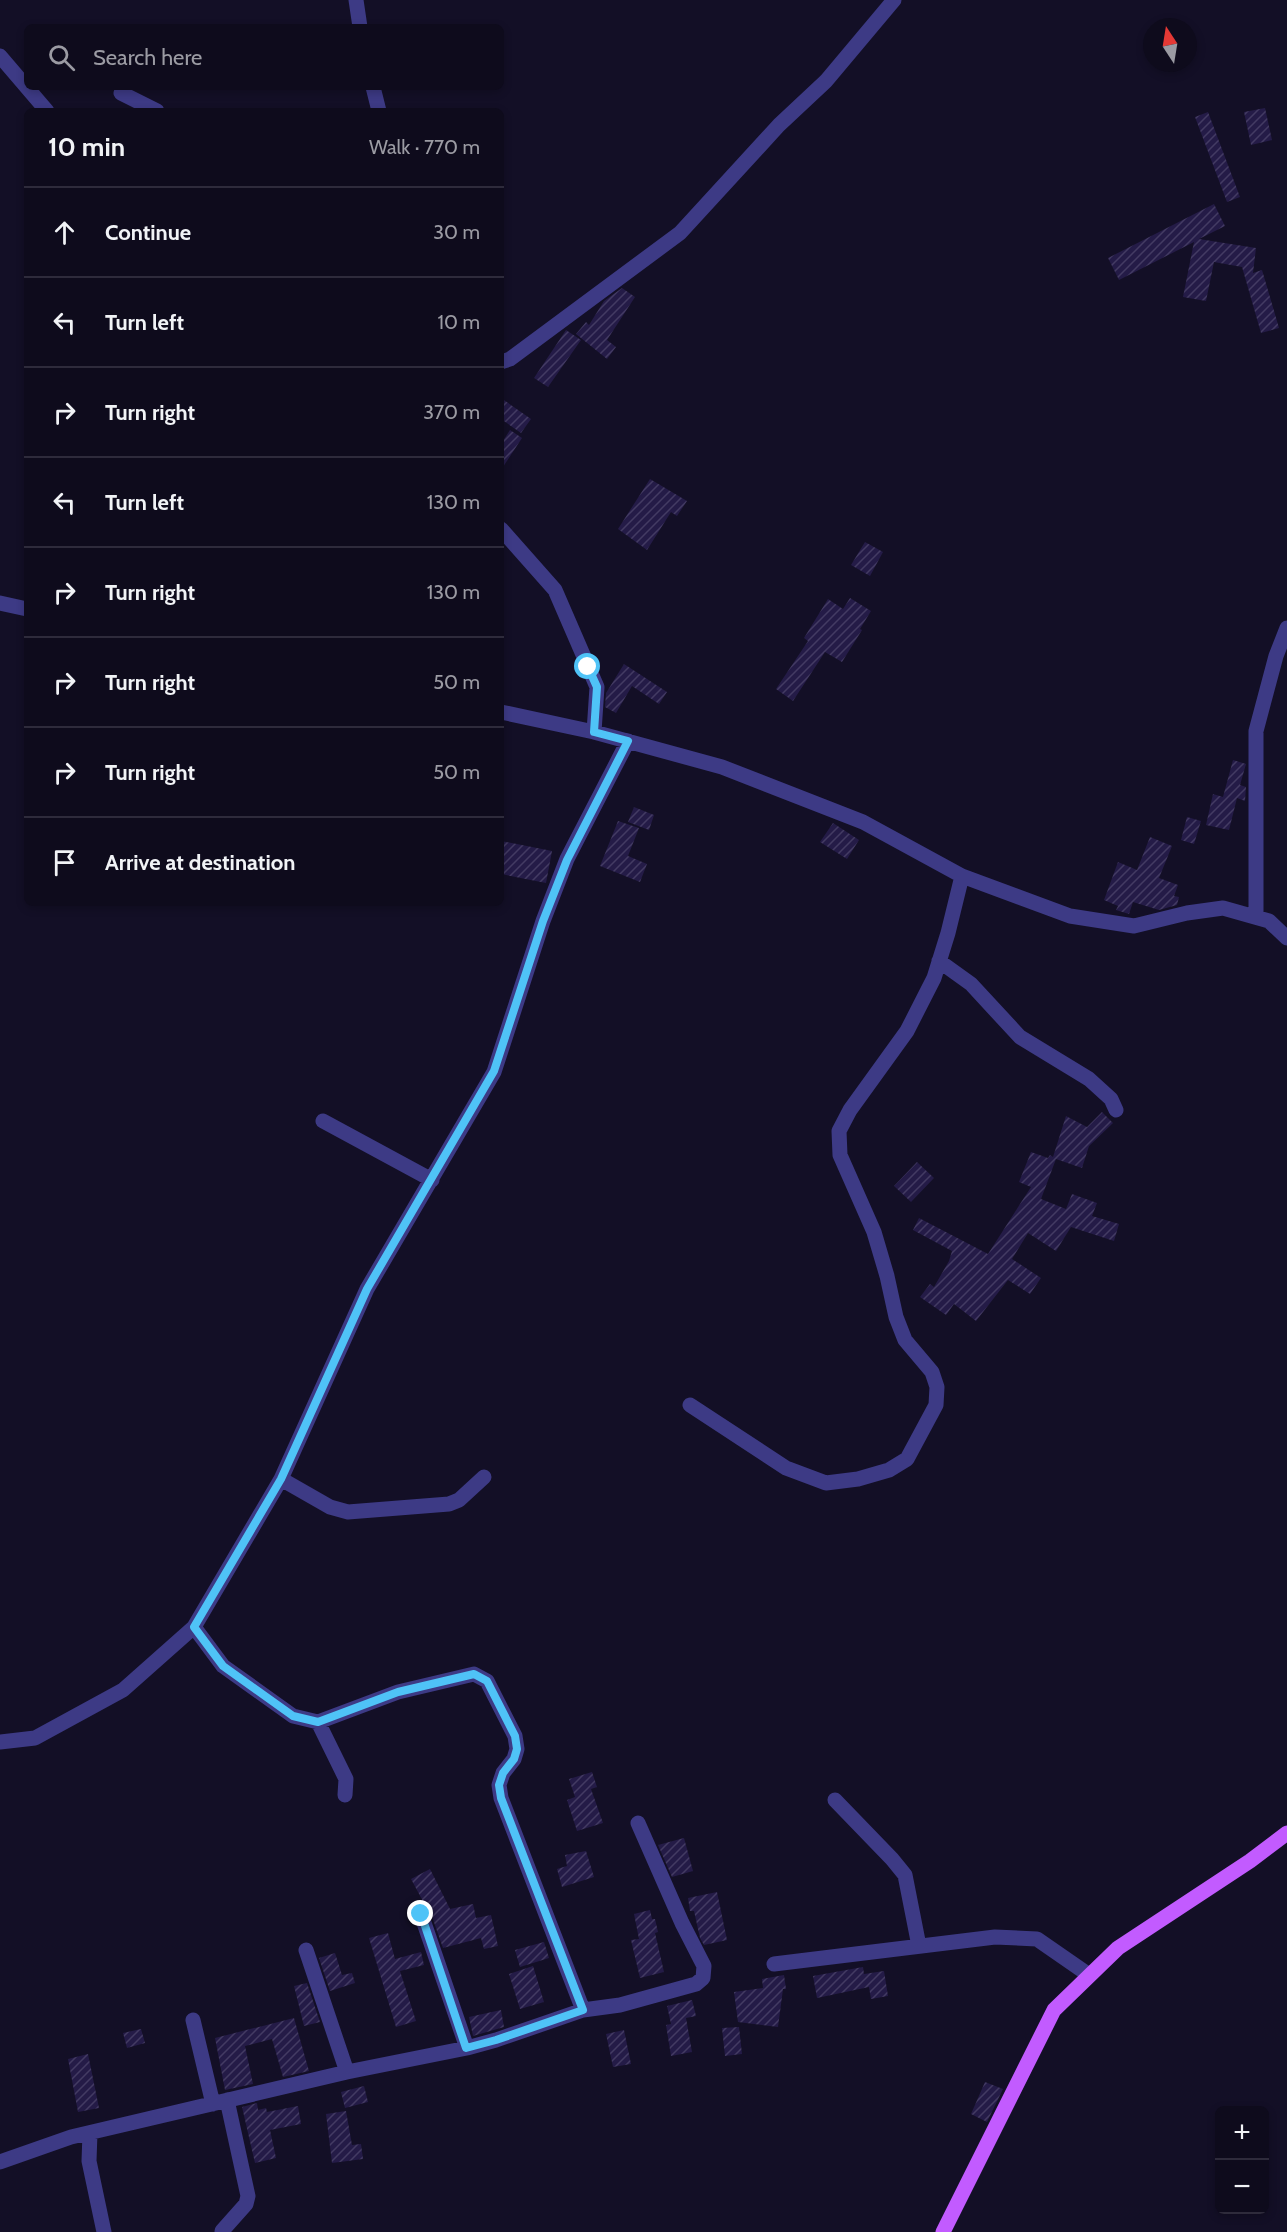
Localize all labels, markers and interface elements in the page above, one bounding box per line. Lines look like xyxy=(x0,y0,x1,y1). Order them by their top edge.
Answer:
north arrow xyxy=(1143,18,1197,72)
search box xyxy=(24,24,504,90)
icon: search xyxy=(45,41,78,74)
text: Search here xyxy=(93,44,202,71)
text: 10 min xyxy=(48,131,125,163)
text: Walk · 770 m xyxy=(369,135,480,159)
icon: ahead xyxy=(48,216,81,249)
text: Continue xyxy=(105,219,191,246)
text: 30 m xyxy=(433,220,480,244)
icon: left xyxy=(48,306,81,339)
text: Turn left xyxy=(105,309,184,336)
text: 10 m xyxy=(437,310,480,334)
icon: right xyxy=(48,396,81,429)
text: Turn right xyxy=(105,399,195,426)
text: 370 m xyxy=(423,400,480,424)
icon: left xyxy=(48,486,81,519)
text: Turn left xyxy=(105,489,184,516)
text: 130 m xyxy=(427,490,480,514)
icon: right xyxy=(48,576,81,609)
text: Turn right xyxy=(105,579,195,606)
text: 130 m xyxy=(427,580,480,604)
route start xyxy=(574,653,600,679)
icon: right xyxy=(48,666,81,699)
text: Turn right xyxy=(105,669,195,696)
text: 50 m xyxy=(433,670,480,694)
icon: right xyxy=(48,756,81,789)
text: Turn right xyxy=(105,759,195,786)
text: 50 m xyxy=(433,760,480,784)
icon: arrive xyxy=(48,846,81,879)
text: Arrive at destination xyxy=(105,849,295,876)
route end xyxy=(407,1900,433,1926)
map controls xyxy=(1215,2106,1269,2214)
button: + xyxy=(1215,2106,1269,2160)
button: − xyxy=(1215,2160,1269,2214)

